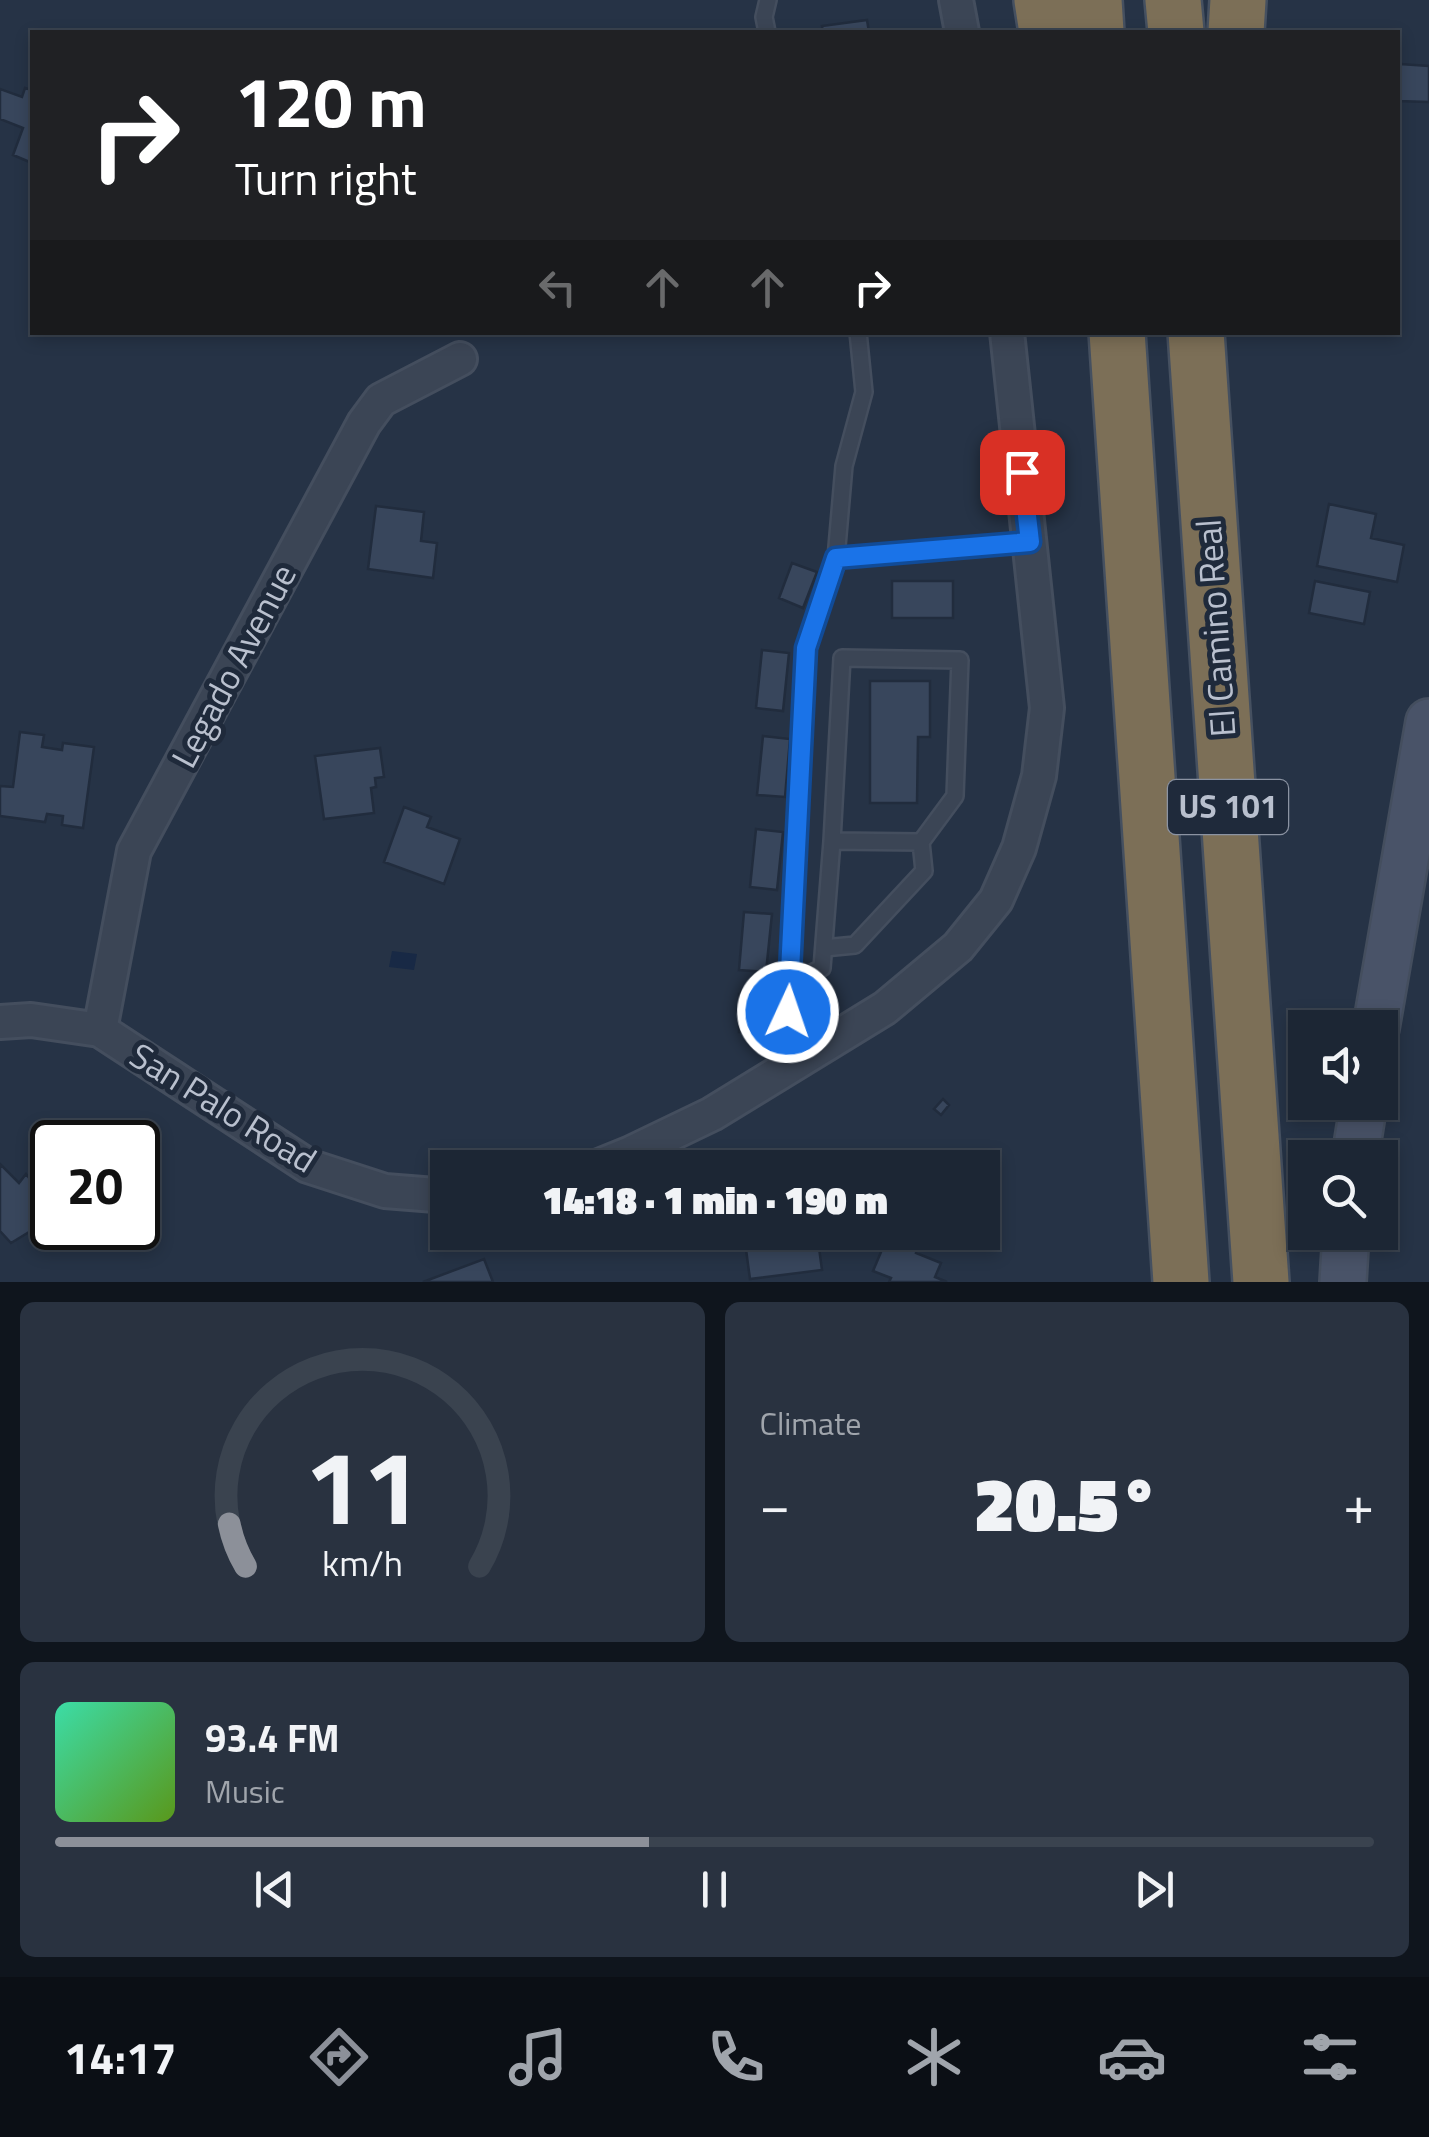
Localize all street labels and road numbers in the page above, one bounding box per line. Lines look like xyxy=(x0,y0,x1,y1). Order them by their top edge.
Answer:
street label: El Camino Real xyxy=(1180,517,1250,739)
street label: Legado Avenue xyxy=(157,554,310,777)
road number: US 101 xyxy=(1168,780,1288,834)
street label: San Palo Road xyxy=(120,1028,327,1186)

